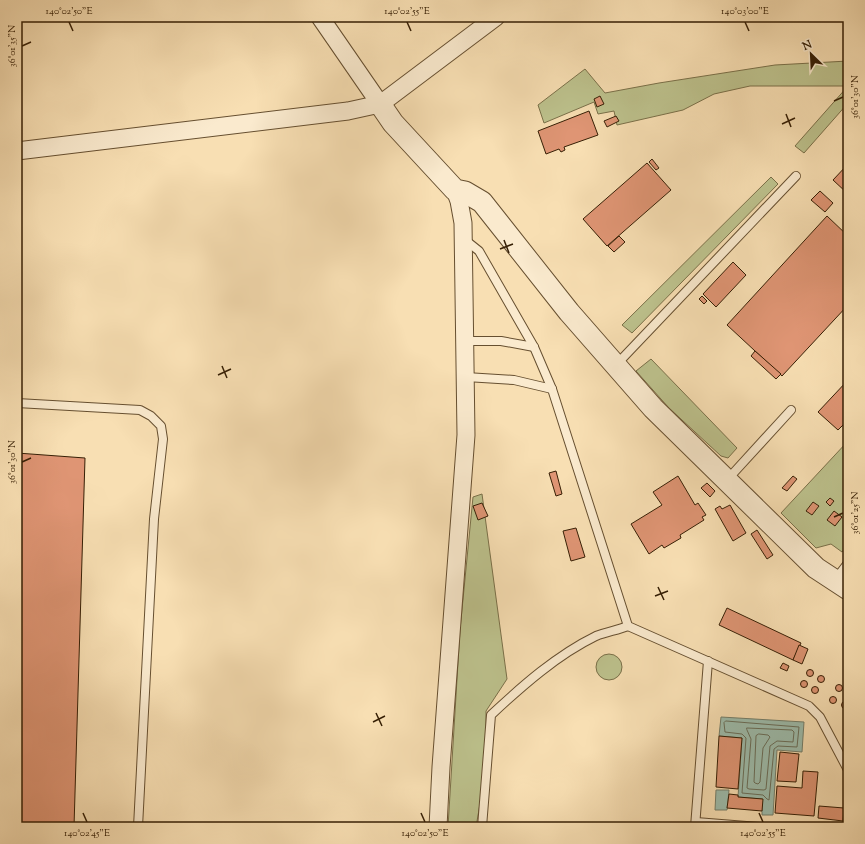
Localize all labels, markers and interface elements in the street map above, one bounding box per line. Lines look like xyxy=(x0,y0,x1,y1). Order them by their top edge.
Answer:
text: 140°02'50"E xyxy=(46,4,92,19)
text: 140°02'55"E xyxy=(384,4,430,19)
text: 140°03'00"E xyxy=(721,4,769,19)
text: 36°01'35"N xyxy=(5,25,20,67)
north arrow xyxy=(791,34,831,74)
text: N xyxy=(799,37,815,55)
text: 36°01'30"N xyxy=(848,75,863,119)
text: 36°01'30"N xyxy=(5,440,20,484)
text: 36°01'25"N xyxy=(848,492,863,534)
text: 140°02'45"E xyxy=(64,826,110,841)
text: 140°02'50"E xyxy=(402,826,448,841)
text: 140°02'55"E xyxy=(740,826,786,841)

